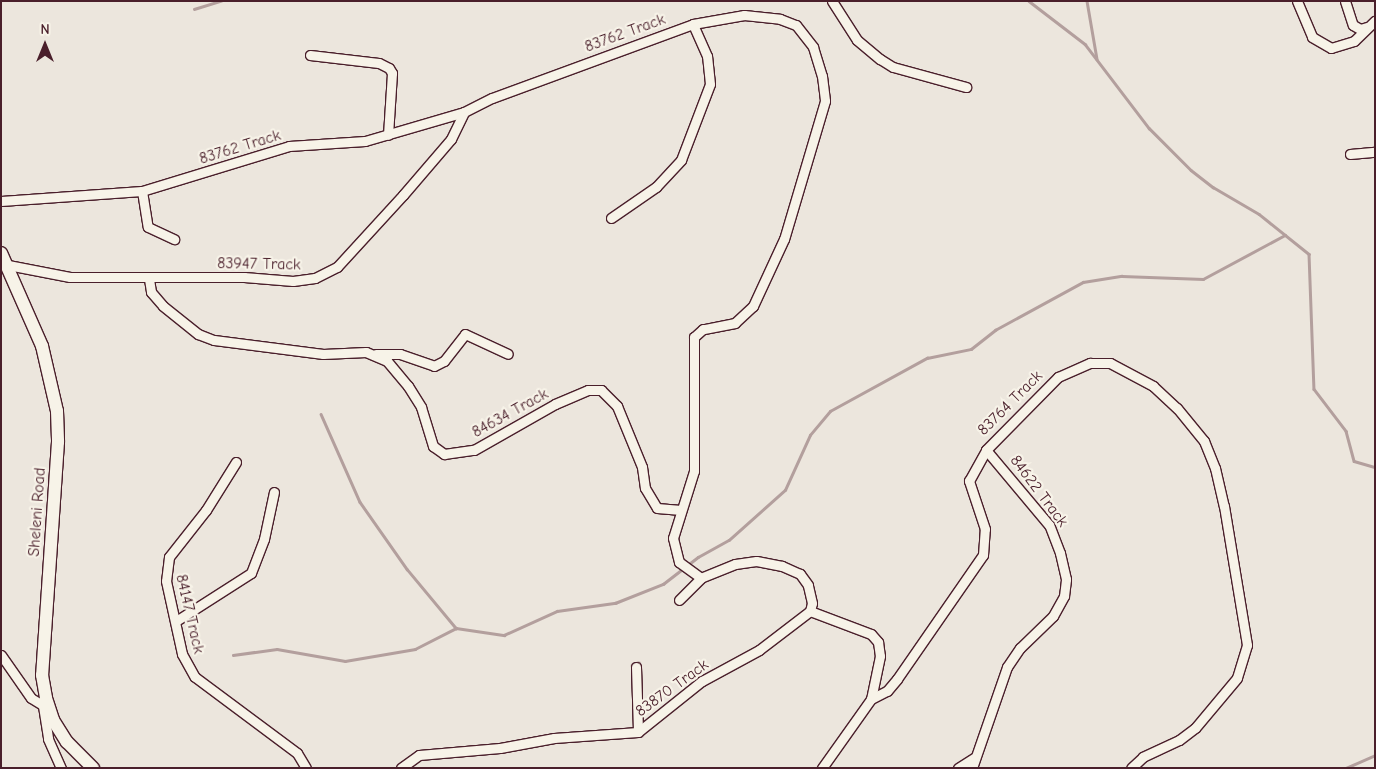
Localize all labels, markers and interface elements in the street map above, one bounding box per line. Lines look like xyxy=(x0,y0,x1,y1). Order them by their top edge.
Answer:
street label: 83762 Track xyxy=(582,10,668,56)
north arrow xyxy=(20,20,70,70)
text: N xyxy=(40,21,50,38)
street label: 83762 Track xyxy=(197,125,283,169)
street label: 83947 Track xyxy=(217,254,301,274)
street label: 83764 Track xyxy=(974,367,1046,439)
street label: 84634 Track xyxy=(469,384,551,442)
street label: 84622 Track xyxy=(1006,451,1072,531)
street label: Sheleni Road xyxy=(24,467,50,557)
street label: 84147 Track xyxy=(172,572,208,656)
street label: 83870 Track xyxy=(632,655,712,721)

